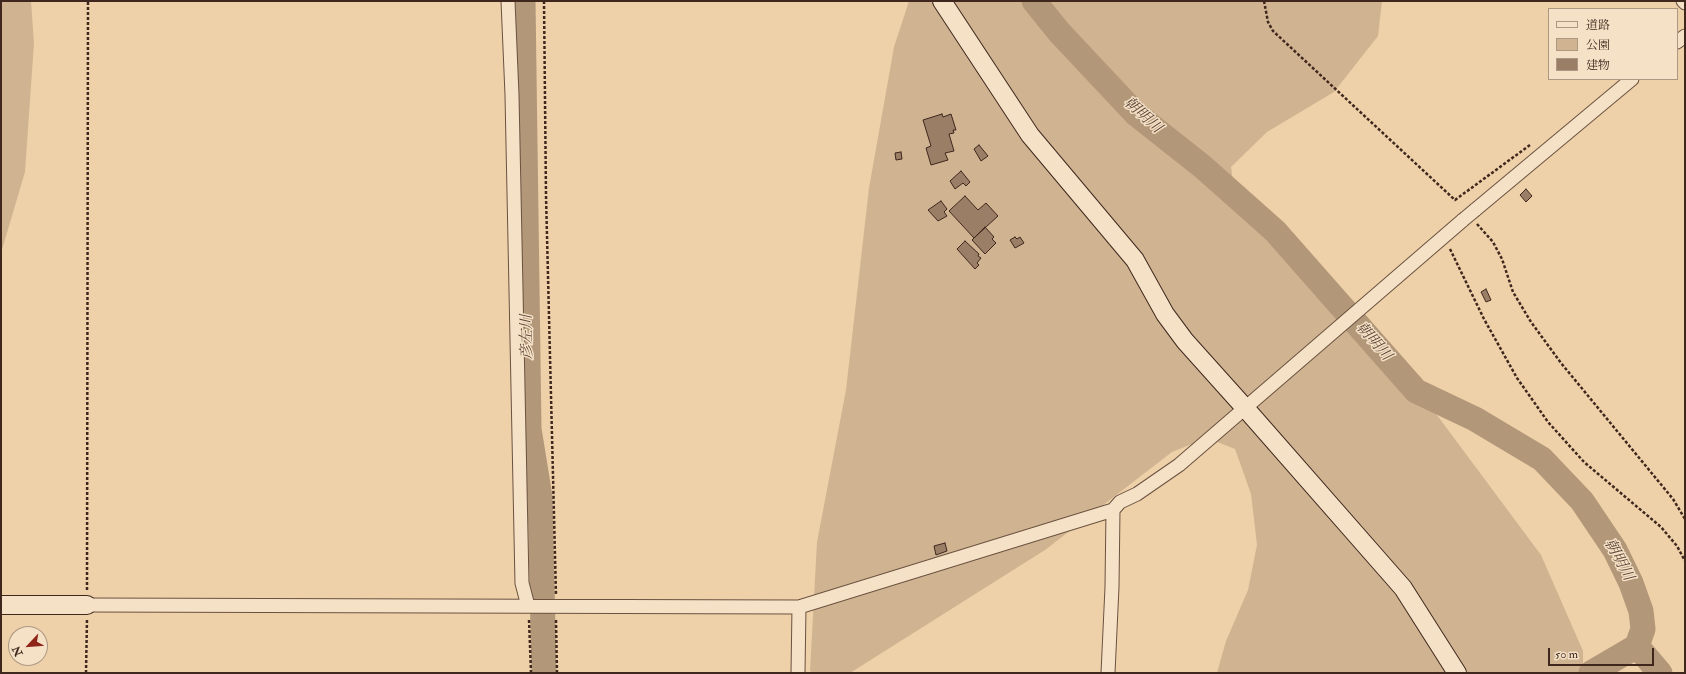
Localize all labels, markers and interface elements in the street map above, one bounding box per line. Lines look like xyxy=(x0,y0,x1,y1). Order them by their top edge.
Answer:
legend xyxy=(1548,8,1678,80)
text: 道路 xyxy=(1586,18,1610,33)
text: 公園 xyxy=(1586,38,1610,53)
text: 建物 xyxy=(1586,58,1610,73)
water label: 朝明川 xyxy=(1119,94,1165,138)
water label: 彦左川 xyxy=(519,314,537,360)
water label: 朝明川 xyxy=(1351,319,1395,365)
water label: 朝明川 xyxy=(1599,536,1637,584)
north arrow xyxy=(8,626,48,666)
scale bar xyxy=(1550,640,1656,666)
text: N xyxy=(10,644,26,658)
text: 50 m xyxy=(1555,647,1578,662)

